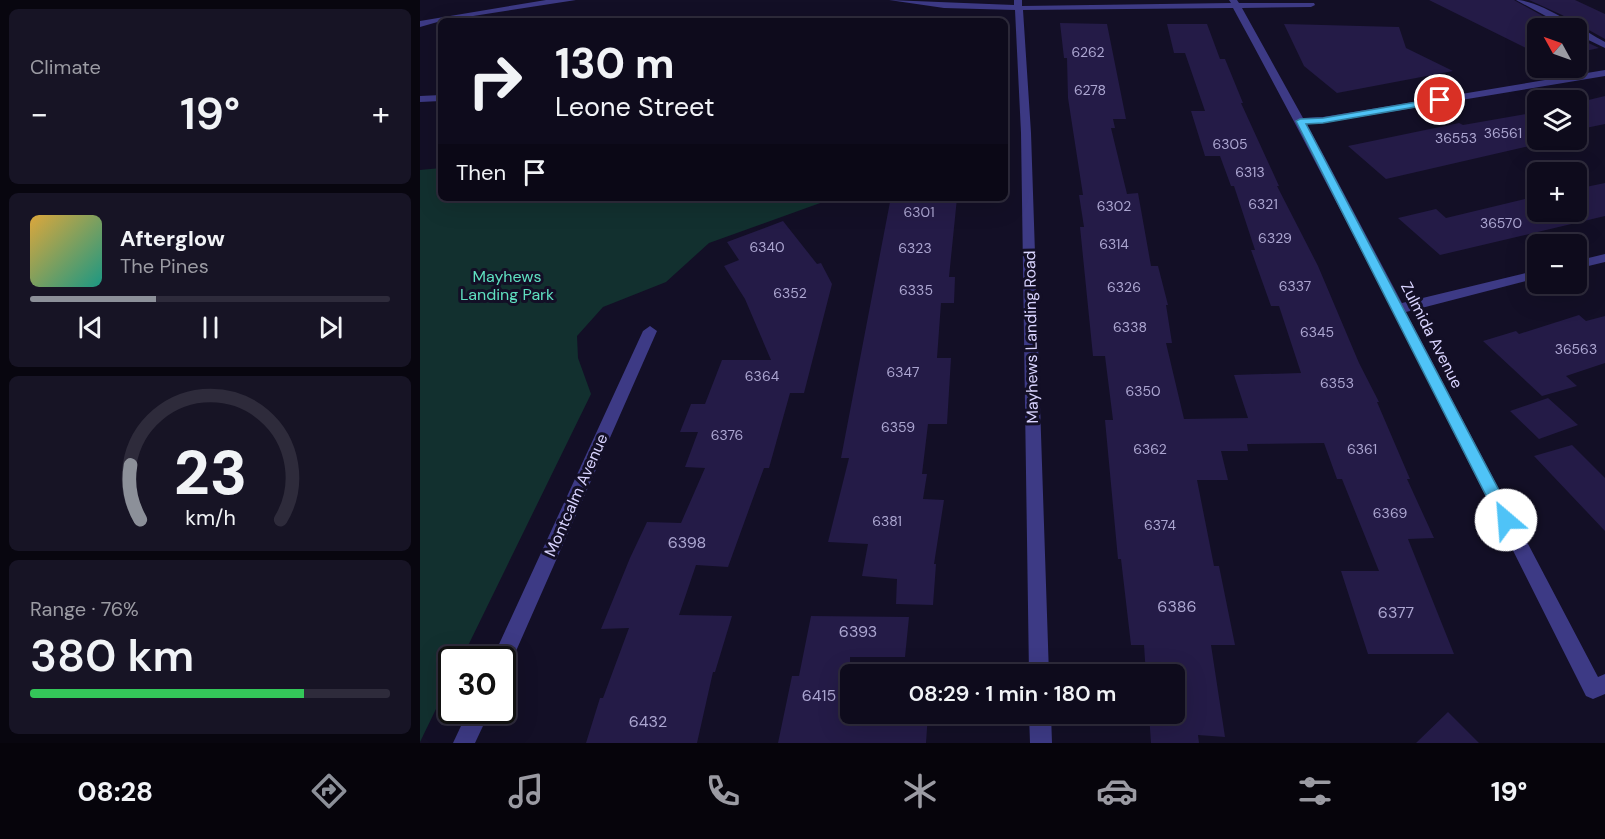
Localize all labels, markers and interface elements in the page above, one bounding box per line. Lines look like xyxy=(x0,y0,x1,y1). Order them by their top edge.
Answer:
north arrow xyxy=(1527,18,1587,78)
map controls xyxy=(1527,18,1587,294)
text: 130 m xyxy=(555,36,675,91)
icon: right xyxy=(456,42,534,120)
house number: 6262 xyxy=(1072,43,1104,61)
text: Climate xyxy=(30,54,101,80)
pin xyxy=(1414,74,1465,125)
house number: 6278 xyxy=(1074,81,1106,99)
icon: arrive xyxy=(1423,83,1456,116)
text: 19° xyxy=(180,84,240,143)
text: Leone Street xyxy=(555,89,715,124)
button: layers xyxy=(1527,90,1587,150)
text: − xyxy=(30,92,48,135)
text: + xyxy=(372,92,390,135)
house number: 36561 xyxy=(1484,124,1522,142)
house number: 36553 xyxy=(1435,129,1477,147)
house number: 6305 xyxy=(1212,135,1248,153)
icon: arrive xyxy=(518,156,551,189)
text: Then xyxy=(456,158,506,187)
button: + xyxy=(1527,162,1587,222)
house number: 6313 xyxy=(1235,163,1265,181)
house number: 6321 xyxy=(1248,195,1278,213)
house number: 6302 xyxy=(1097,197,1131,215)
house number: 6301 xyxy=(903,203,935,221)
house number: 36570 xyxy=(1480,214,1522,232)
text: Afterglow xyxy=(120,224,225,253)
house number: 6329 xyxy=(1258,229,1292,247)
button: − xyxy=(1527,234,1587,294)
house number: 6314 xyxy=(1099,235,1129,253)
house number: 6340 xyxy=(749,238,785,256)
house number: 6323 xyxy=(898,239,932,257)
street label: Mayhews Landing Road xyxy=(1019,250,1043,424)
text: The Pines xyxy=(120,253,209,279)
park label: Mayhews Landing Park xyxy=(460,266,554,305)
house number: 6337 xyxy=(1279,277,1311,295)
house number: 6326 xyxy=(1107,278,1141,296)
street label: Zulmida Avenue xyxy=(1396,278,1468,392)
house number: 6335 xyxy=(899,281,933,299)
house number: 6352 xyxy=(773,284,807,302)
icon: previous xyxy=(74,311,107,344)
icon: pause xyxy=(194,311,227,344)
icon: next xyxy=(314,311,347,344)
house number: 6338 xyxy=(1113,318,1147,336)
house number: 6345 xyxy=(1300,323,1334,341)
house number: 36563 xyxy=(1555,340,1597,358)
house number: 6347 xyxy=(886,363,920,381)
house number: 6364 xyxy=(745,367,780,385)
house number: 6353 xyxy=(1320,374,1354,392)
house number: 6350 xyxy=(1125,382,1161,400)
house number: 6359 xyxy=(881,418,915,436)
house number: 6376 xyxy=(711,426,743,444)
street label: Montcalm Avenue xyxy=(539,430,613,560)
text: 23 xyxy=(173,432,247,513)
house number: 6362 xyxy=(1133,440,1167,458)
house number: 6361 xyxy=(1347,440,1377,458)
position arrow xyxy=(1474,488,1538,552)
house number: 6369 xyxy=(1373,504,1407,522)
text: km/h xyxy=(185,505,235,533)
house number: 6381 xyxy=(872,512,902,530)
house number: 6374 xyxy=(1144,516,1176,534)
house number: 6398 xyxy=(668,532,706,553)
text: Range · 76% xyxy=(30,596,139,622)
house number: 6386 xyxy=(1157,596,1197,617)
house number: 6377 xyxy=(1378,602,1414,623)
house number: 6393 xyxy=(839,621,877,642)
text: 380 km xyxy=(30,626,194,685)
speed limit sign: 30 xyxy=(438,646,516,724)
text: 08:29 · 1 min · 180 m xyxy=(909,679,1116,708)
house number: 6415 xyxy=(802,685,836,706)
house number: 6432 xyxy=(629,711,667,732)
icon: directions xyxy=(308,770,350,812)
icon: music xyxy=(505,770,547,812)
icon: phone xyxy=(702,770,744,812)
icon: climate xyxy=(899,770,941,812)
icon: car xyxy=(1096,770,1138,812)
icon: filters xyxy=(1294,770,1336,812)
text: 08:28 xyxy=(78,774,153,809)
text: 19° xyxy=(1491,774,1527,809)

